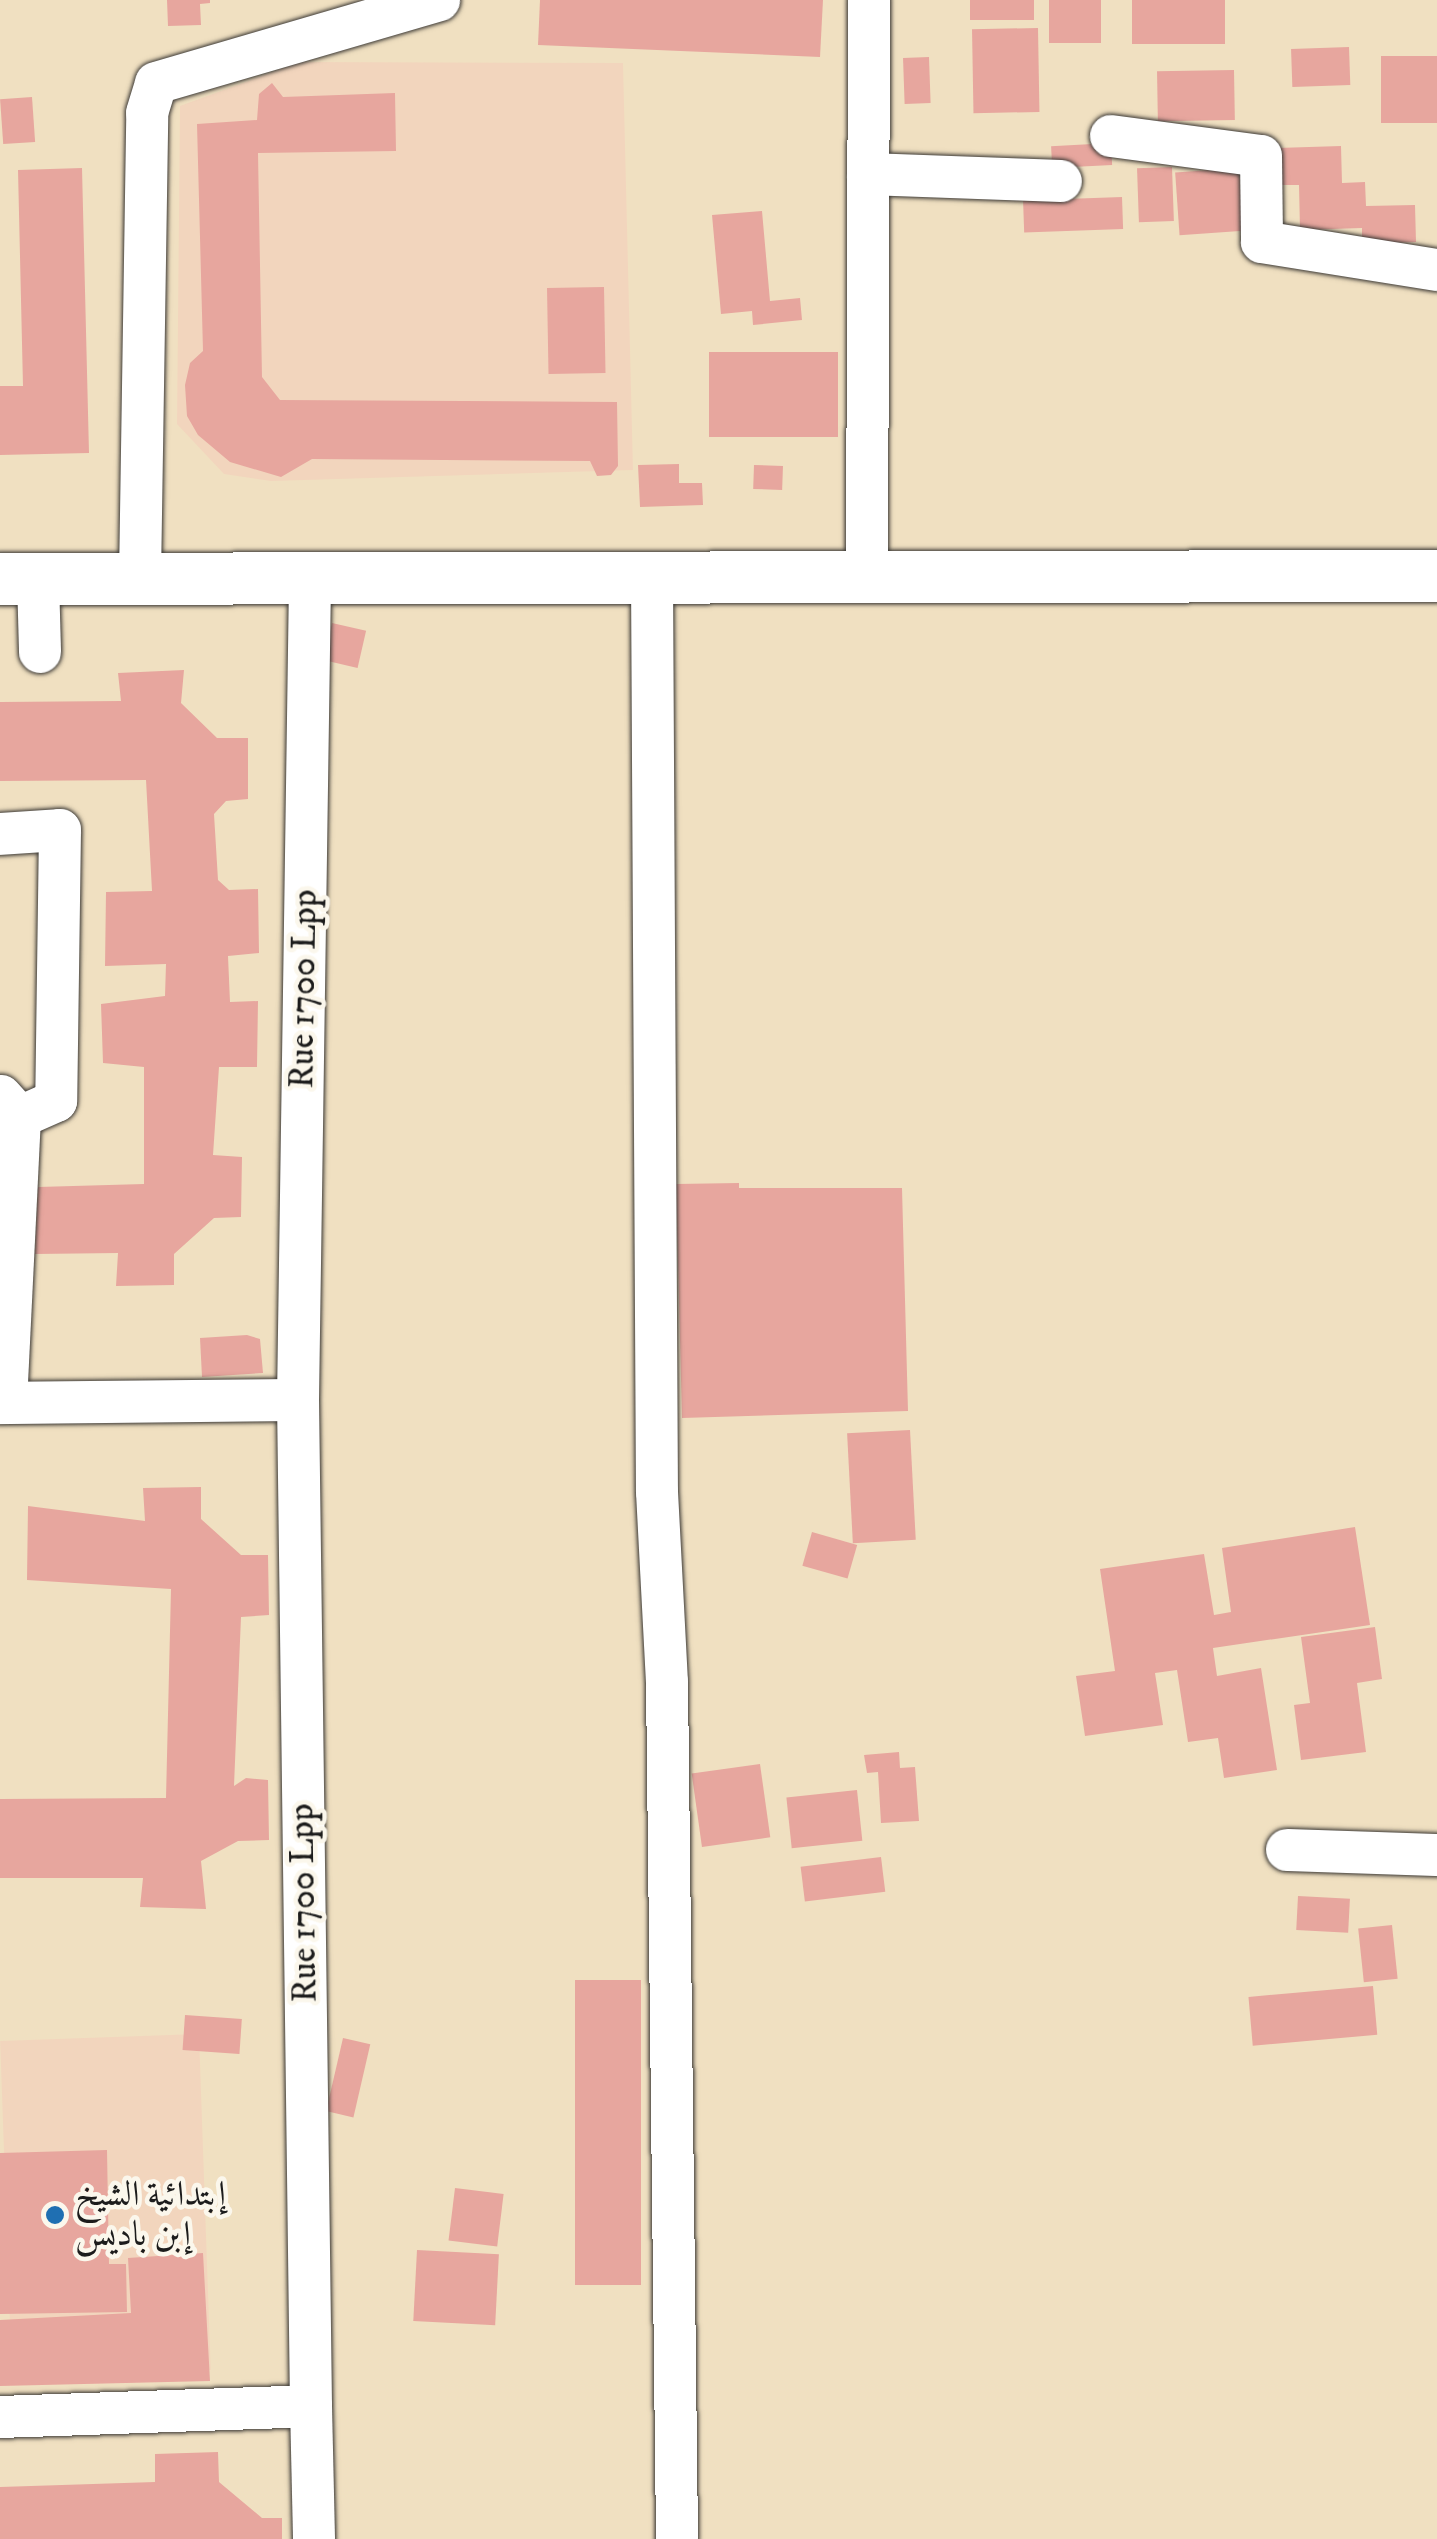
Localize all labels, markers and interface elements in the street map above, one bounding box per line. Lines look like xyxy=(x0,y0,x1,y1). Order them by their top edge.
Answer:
street label: Rue 1700 Lpp xyxy=(281,889,327,1089)
street label: Rue 1700 Lpp xyxy=(281,1803,327,2003)
place label: إبتدائية الشيخ إبن باديس xyxy=(75,2174,226,2256)
marker: إبتدائية الشيخ إبن باديس xyxy=(44,2204,66,2226)

